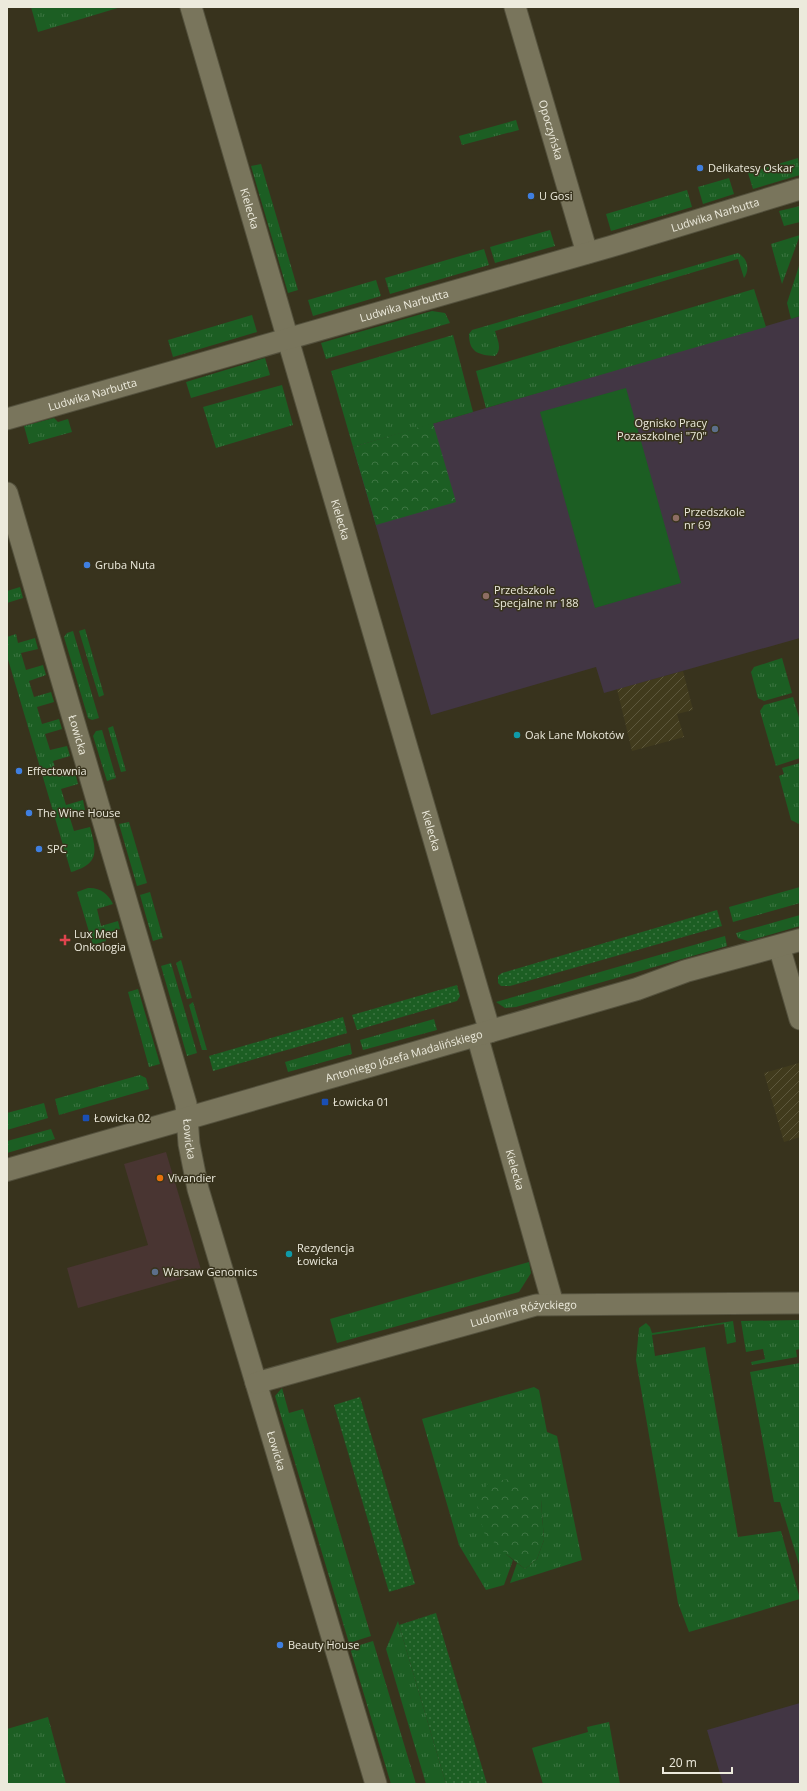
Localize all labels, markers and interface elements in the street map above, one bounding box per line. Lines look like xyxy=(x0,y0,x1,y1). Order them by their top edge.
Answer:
street label: Opoczyńska xyxy=(536,98,567,161)
place label: Delikatesy Oskar xyxy=(708,160,794,175)
marker: Delikatesy Oskar xyxy=(695,163,705,173)
street label: Kielecka xyxy=(237,186,263,231)
place label: U Gosi xyxy=(539,188,573,203)
marker: U Gosi xyxy=(526,191,536,201)
street label: Ludwika Narbutta xyxy=(669,194,761,235)
street label: Ludwika Narbutta xyxy=(358,285,450,325)
street label: Ludwika Narbutta xyxy=(46,374,139,414)
place label: Ognisko Pracy Pozaszkolnej "70" xyxy=(617,415,707,443)
marker: Ognisko Pracy Pozaszkolnej "70" xyxy=(710,424,720,434)
street label: Kielecka xyxy=(328,497,354,542)
place label: Przedszkole nr 69 xyxy=(684,504,745,532)
marker: Przedszkole nr 69 xyxy=(671,513,681,523)
place label: Gruba Nuta xyxy=(95,557,155,572)
marker: Gruba Nuta xyxy=(82,560,92,570)
place label: Przedszkole Specjalne nr 188 xyxy=(494,582,579,610)
marker: Przedszkole Specjalne nr 188 xyxy=(481,591,491,601)
street label: Łowicka xyxy=(65,713,91,756)
place label: Oak Lane Mokotów xyxy=(525,727,624,742)
marker: Oak Lane Mokotów xyxy=(512,730,522,740)
place label: Effectownia xyxy=(27,763,87,778)
marker: Effectownia xyxy=(14,766,24,776)
place label: The Wine House xyxy=(37,805,120,820)
marker: The Wine House xyxy=(24,808,34,818)
street label: Kielecka xyxy=(419,808,445,853)
place label: SPC xyxy=(47,841,67,856)
marker: SPC xyxy=(34,844,44,854)
place label: Lux Med Onkologia xyxy=(74,926,126,954)
marker: Lux Med Onkologia xyxy=(59,934,71,946)
street label: Antoniego Józefa Madalińskiego xyxy=(323,1026,485,1085)
place label: Łowicka 01 xyxy=(333,1094,389,1109)
marker: Łowicka 01 xyxy=(320,1097,330,1107)
place label: Łowicka 02 xyxy=(94,1110,150,1125)
marker: Łowicka 02 xyxy=(81,1113,91,1123)
street label: Łowicka xyxy=(180,1118,200,1161)
street label: Kielecka xyxy=(503,1147,528,1192)
place label: Vivandier xyxy=(168,1170,216,1185)
marker: Vivandier xyxy=(155,1173,165,1183)
place label: Rezydencja Łowicka xyxy=(297,1240,354,1268)
marker: Rezydencja Łowicka xyxy=(284,1249,294,1259)
place label: Warsaw Genomics xyxy=(163,1264,258,1279)
marker: Warsaw Genomics xyxy=(150,1267,160,1277)
street label: Ludomira Różyckiego xyxy=(468,1297,577,1330)
street label: Łowicka xyxy=(264,1429,290,1472)
place label: Beauty House xyxy=(288,1637,359,1652)
marker: Beauty House xyxy=(275,1640,285,1650)
scale bar xyxy=(663,1749,732,1775)
text: 20 m xyxy=(669,1754,697,1771)

